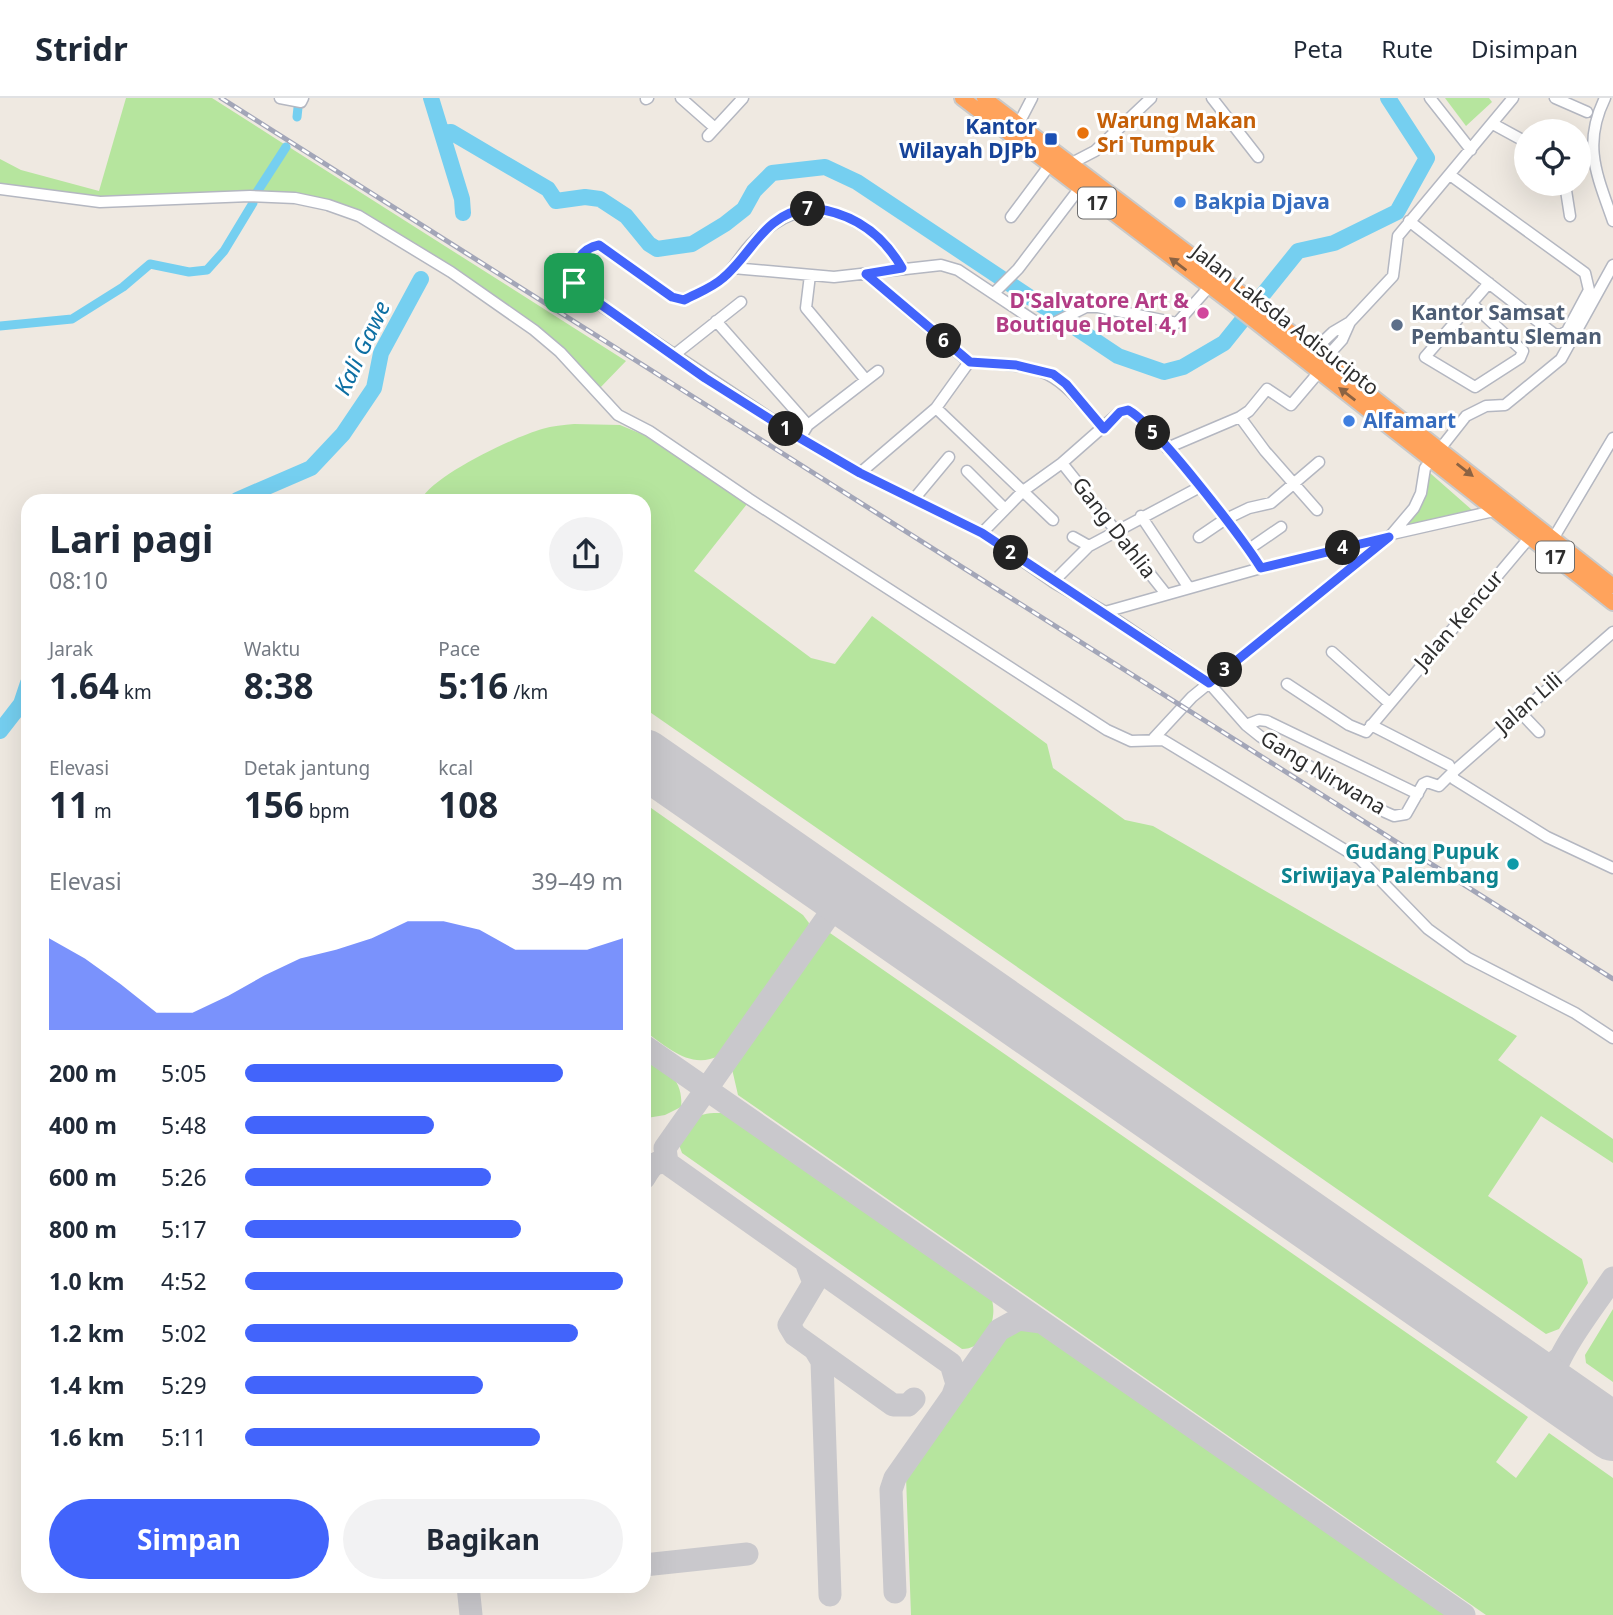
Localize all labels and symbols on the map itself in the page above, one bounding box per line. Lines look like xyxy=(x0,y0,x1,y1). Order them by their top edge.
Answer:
place label: Warung Makan Sri Tumpuk xyxy=(1097,106,1257,158)
place label: Kantor Wilayah DJPb xyxy=(899,112,1038,164)
marker: Warung Makan Sri Tumpuk xyxy=(1075,125,1091,141)
marker: Kantor Wilayah DJPb xyxy=(1043,131,1059,147)
place label: Bakpia Djava xyxy=(1194,187,1330,215)
road number: 17 xyxy=(1078,188,1116,218)
pin: 7 xyxy=(790,192,826,226)
marker: Bakpia Djava xyxy=(1172,194,1188,210)
street label: Jalan Laksda Adisucipto xyxy=(1184,236,1385,401)
pin xyxy=(544,253,604,313)
one-way arrow xyxy=(1170,256,1188,271)
place label: D'Salvatore Art & Boutique Hotel 4,1 xyxy=(995,286,1189,338)
water label: Kali Gawe xyxy=(325,295,397,400)
place label: Kantor Samsat Pembantu Sleman xyxy=(1411,298,1602,350)
marker: D'Salvatore Art & Boutique Hotel 4,1 xyxy=(1195,305,1211,321)
marker: Kantor Samsat Pembantu Sleman xyxy=(1389,317,1405,333)
pin: 6 xyxy=(926,324,962,358)
one-way arrow xyxy=(1338,387,1355,402)
place label: Alfamart xyxy=(1363,406,1456,434)
pin: 1 xyxy=(768,412,804,446)
marker: Alfamart xyxy=(1341,413,1357,429)
pin: 5 xyxy=(1136,416,1170,450)
one-way arrow xyxy=(1455,463,1473,478)
street label: Gang Dahlia xyxy=(1066,471,1163,584)
pin: 4 xyxy=(1326,531,1360,566)
pin: 2 xyxy=(993,536,1028,570)
road number: 17 xyxy=(1536,542,1574,572)
street label: Jalan Kencur xyxy=(1406,564,1509,676)
pin: 3 xyxy=(1208,652,1242,688)
street label: Jalan Lili xyxy=(1487,665,1568,741)
street label: Gang Nirwana xyxy=(1256,724,1391,821)
place label: Gudang Pupuk Sriwijaya Palembang xyxy=(1281,837,1500,889)
marker: Gudang Pupuk Sriwijaya Palembang xyxy=(1505,856,1521,872)

